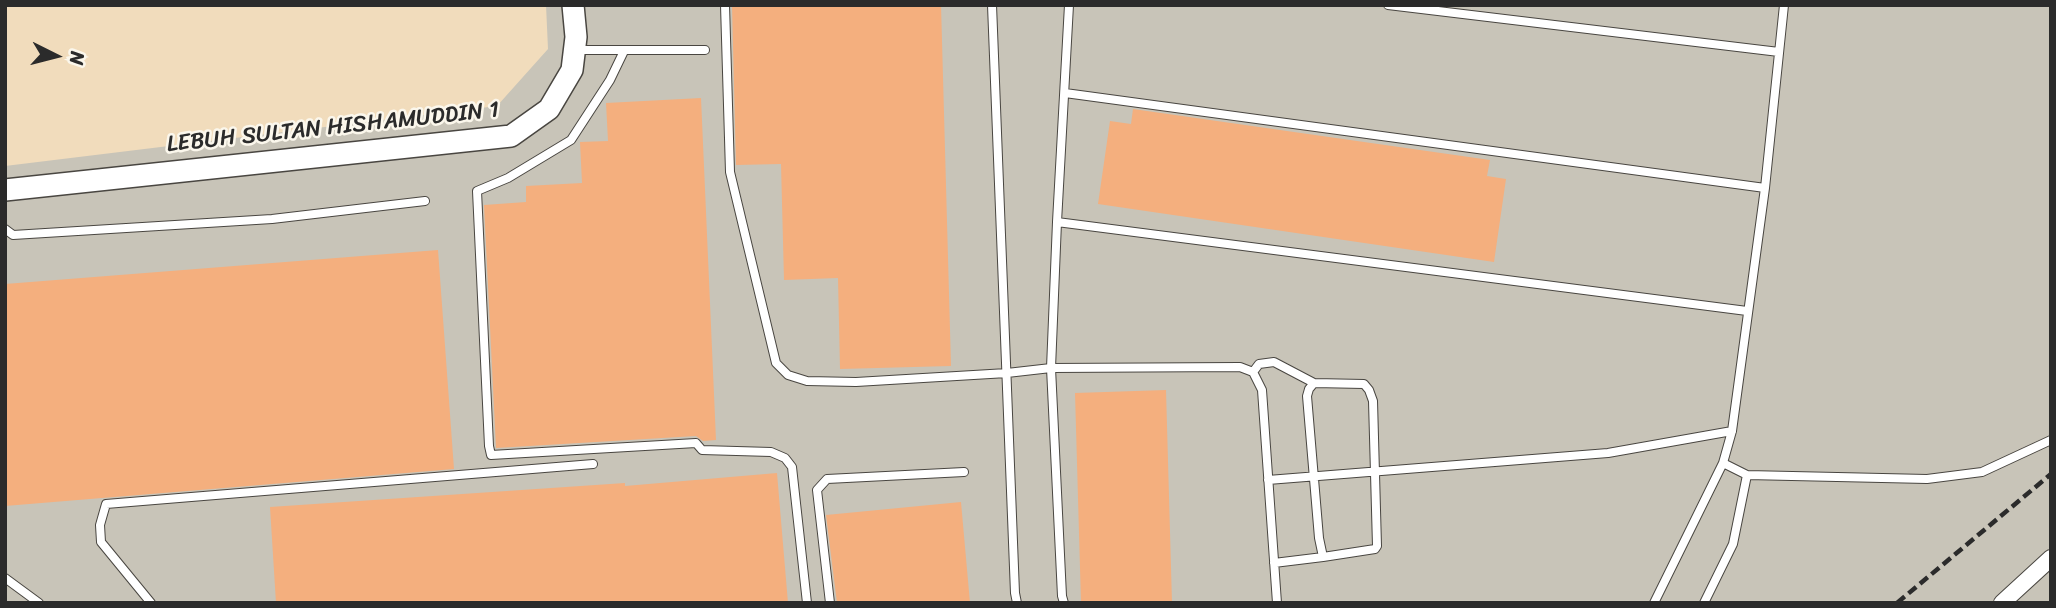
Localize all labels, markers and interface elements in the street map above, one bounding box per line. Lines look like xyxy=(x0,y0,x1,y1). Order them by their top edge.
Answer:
north arrow xyxy=(21,21,91,91)
text: N xyxy=(60,50,94,67)
street label: LEBUH SULTAN HISHAMUDDIN 1 xyxy=(165,97,501,159)

